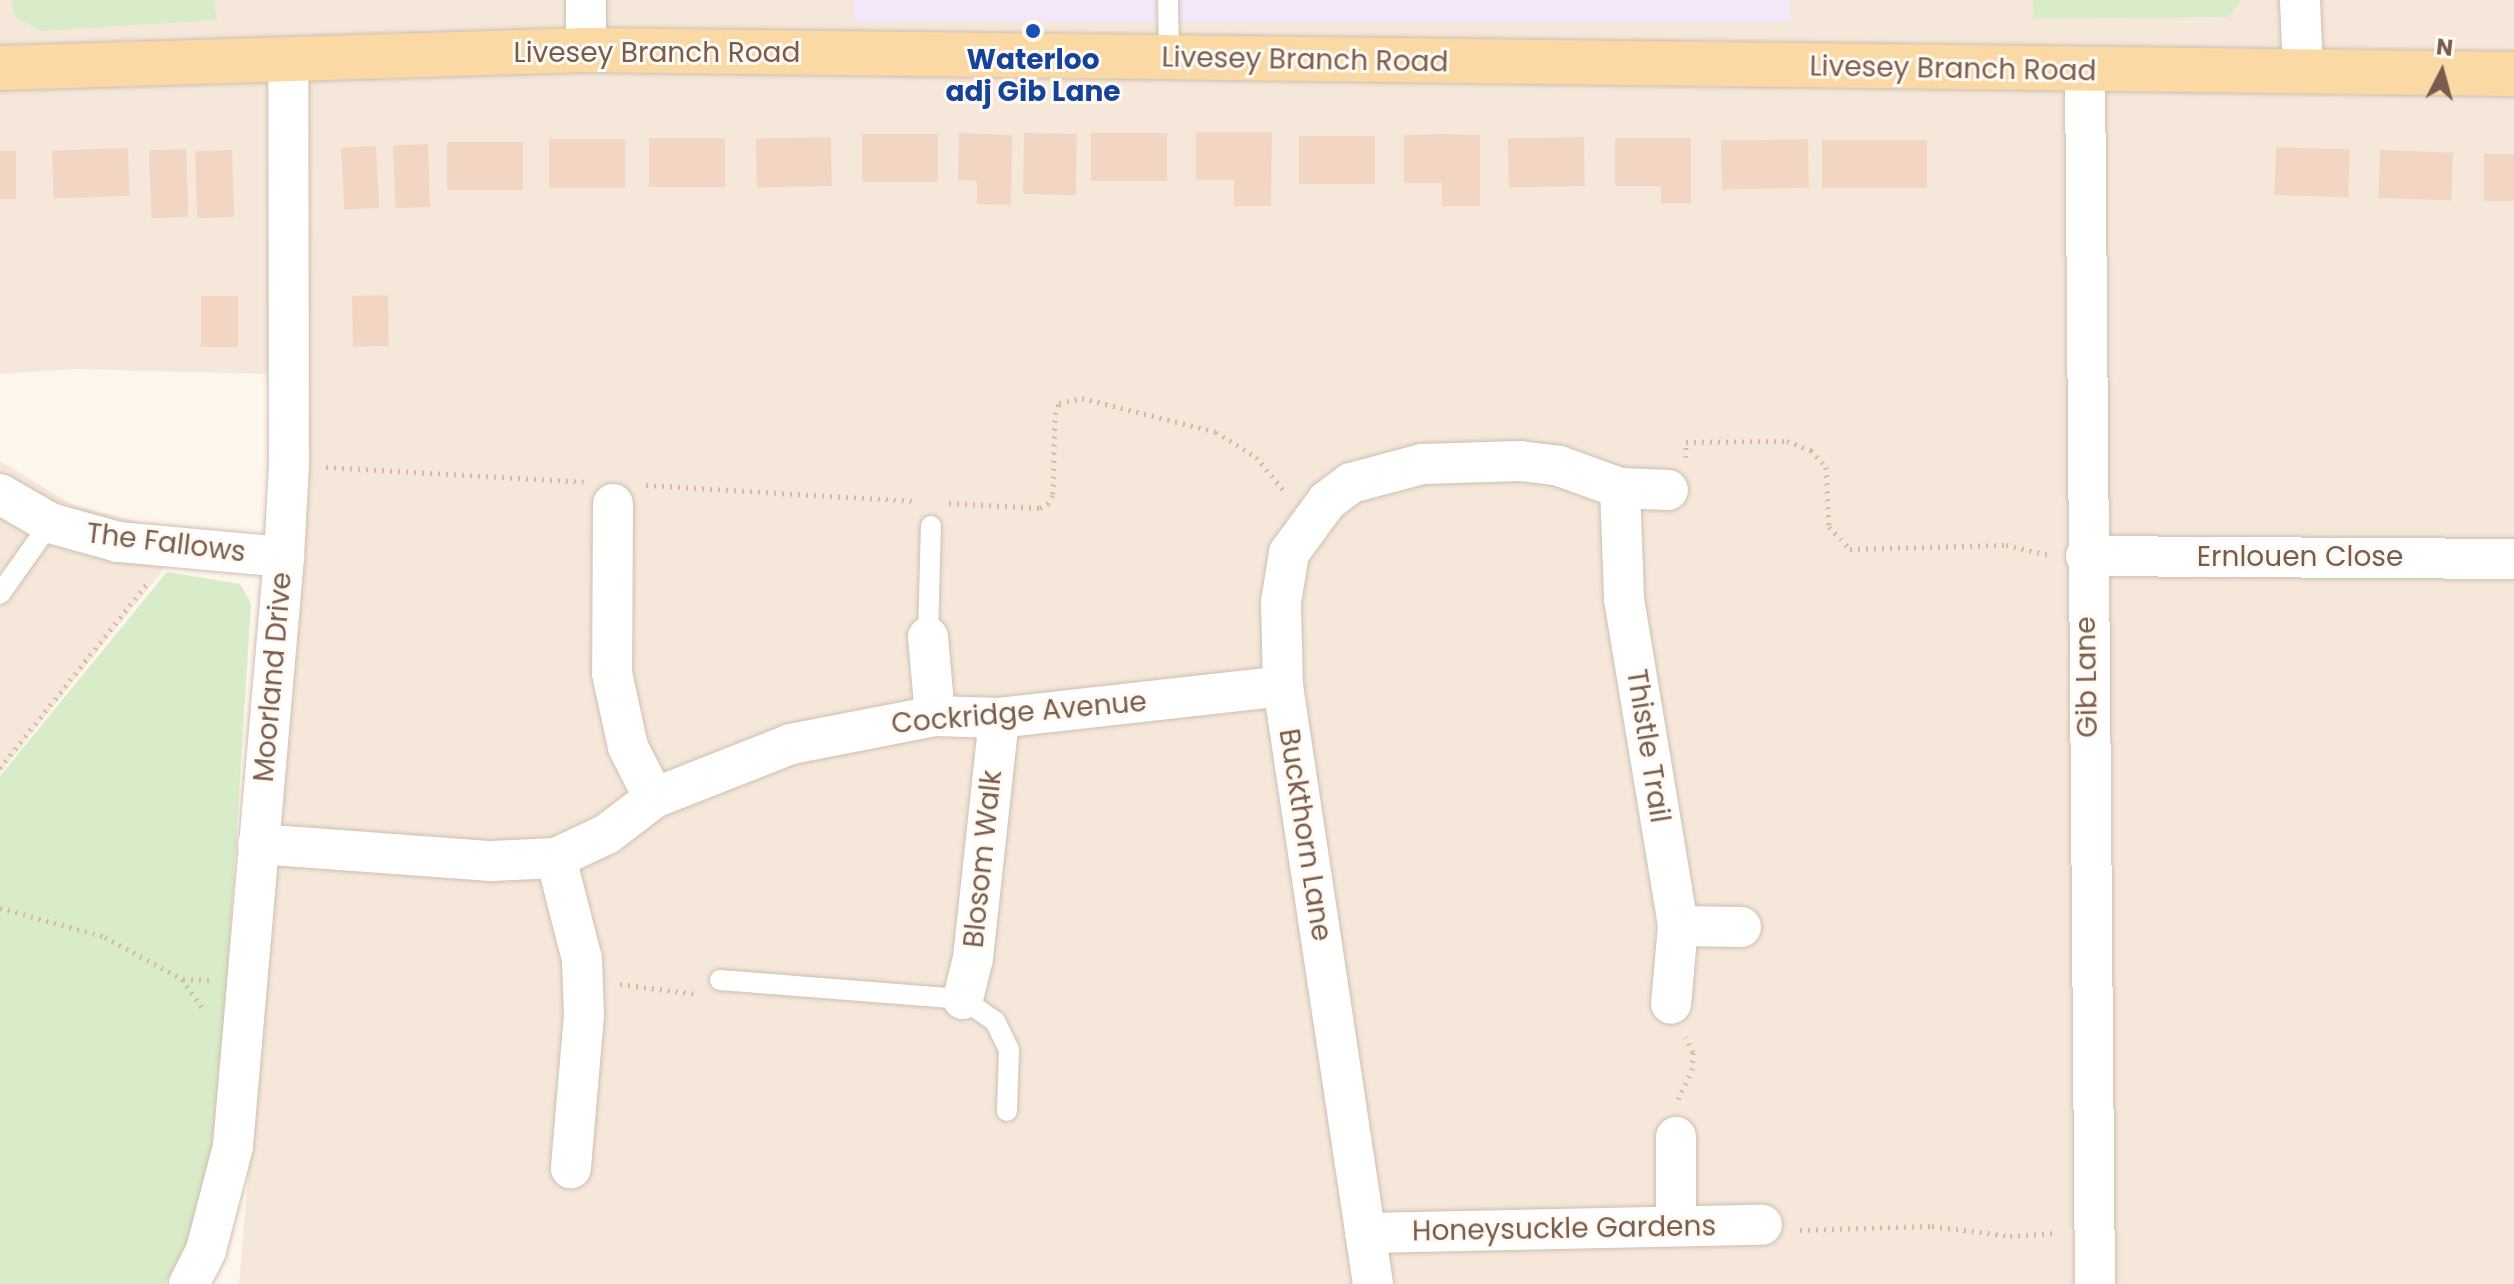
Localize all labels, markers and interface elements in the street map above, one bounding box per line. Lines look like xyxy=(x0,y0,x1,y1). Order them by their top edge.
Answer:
marker: Waterloo adj Gib Lane xyxy=(1024,22,1042,40)
text: N xyxy=(2435,31,2454,64)
north arrow xyxy=(2402,32,2482,112)
street label: Livesey Branch Road xyxy=(514,36,800,70)
street label: Livesey Branch Road xyxy=(1161,41,1449,79)
place label: Waterloo adj Gib Lane xyxy=(945,43,1121,109)
street label: Livesey Branch Road xyxy=(1809,50,2097,88)
street label: The Fallows xyxy=(84,517,248,569)
street label: Ernlouen Close xyxy=(2197,540,2403,574)
street label: Moorland Drive xyxy=(247,571,299,783)
street label: Gib Lane xyxy=(2069,616,2105,738)
street label: Thistle Trail xyxy=(1619,667,1677,825)
street label: Cockridge Avenue xyxy=(890,685,1148,741)
street label: Buckthorn Lane xyxy=(1272,726,1338,944)
street label: Blosom Walk xyxy=(957,769,1009,949)
street label: Honeysuckle Gardens xyxy=(1412,1210,1716,1248)

